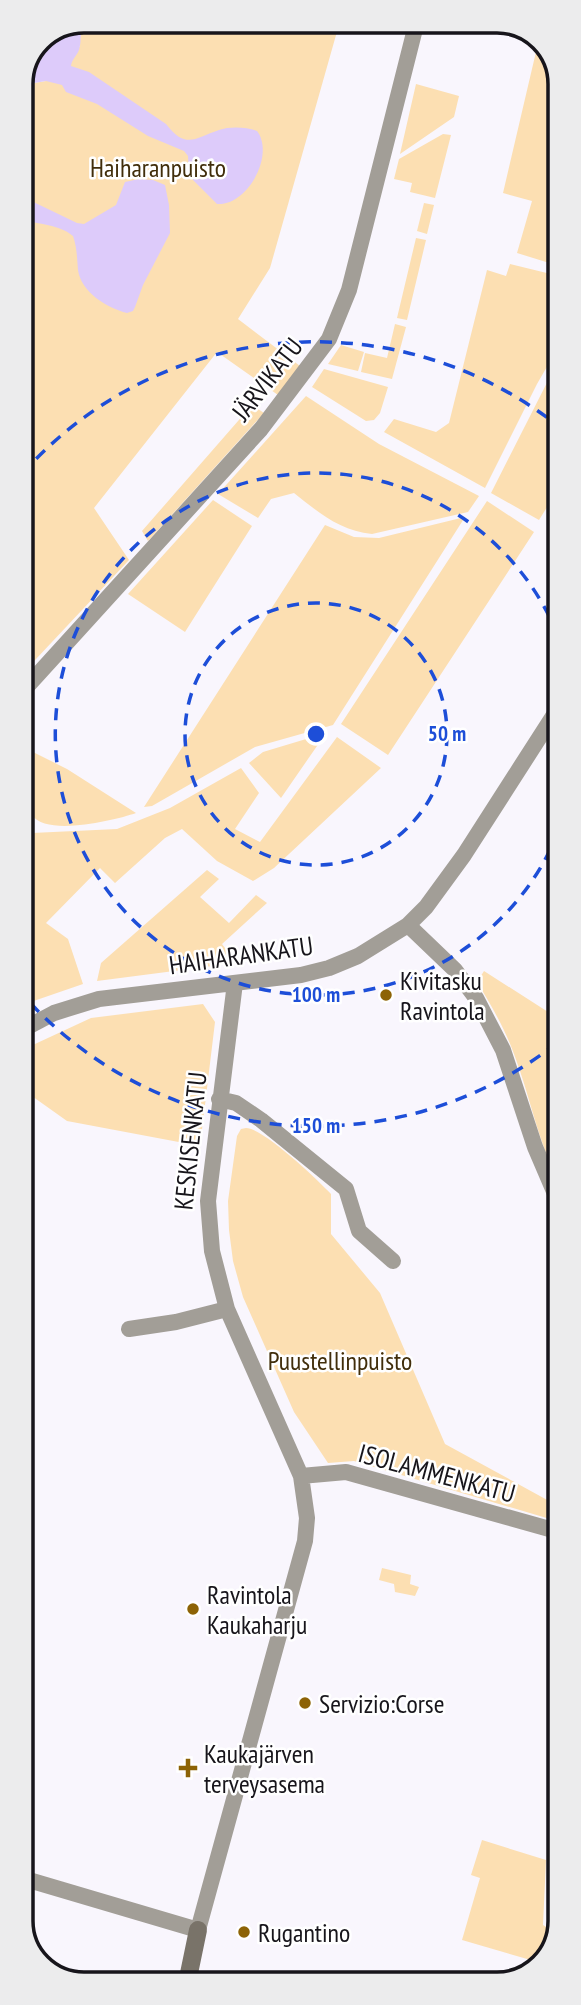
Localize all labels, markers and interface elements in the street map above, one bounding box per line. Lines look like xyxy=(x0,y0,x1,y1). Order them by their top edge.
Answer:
park label: Haiharanpuisto xyxy=(90,151,226,184)
street label: JÄRVIKATU xyxy=(224,331,310,428)
text: 50 m xyxy=(428,720,466,747)
centre of rings xyxy=(304,722,328,746)
street label: HAIHARANKATU xyxy=(167,929,315,981)
place label: Kivitasku Ravintola xyxy=(400,964,485,1027)
text: 100 m xyxy=(292,981,340,1008)
marker: Kivitasku Ravintola xyxy=(378,987,394,1003)
street label: KESKISENKATU xyxy=(166,1070,214,1212)
text: 150 m xyxy=(292,1112,340,1139)
park label: Puustellinpuisto xyxy=(268,1344,412,1377)
street label: ISOLAMMENKATU xyxy=(355,1436,519,1510)
place label: Ravintola Kaukaharju xyxy=(207,1578,307,1641)
marker: Ravintola Kaukaharju xyxy=(185,1601,201,1617)
place label: Servizio:Corse xyxy=(319,1687,444,1720)
marker: Servizio:Corse xyxy=(297,1695,313,1711)
place label: Kaukajärven terveysasema xyxy=(204,1737,325,1800)
marker: Kaukajärven terveysasema xyxy=(178,1758,198,1778)
place label: Rugantino xyxy=(258,1916,350,1949)
marker: Rugantino xyxy=(236,1924,252,1940)

